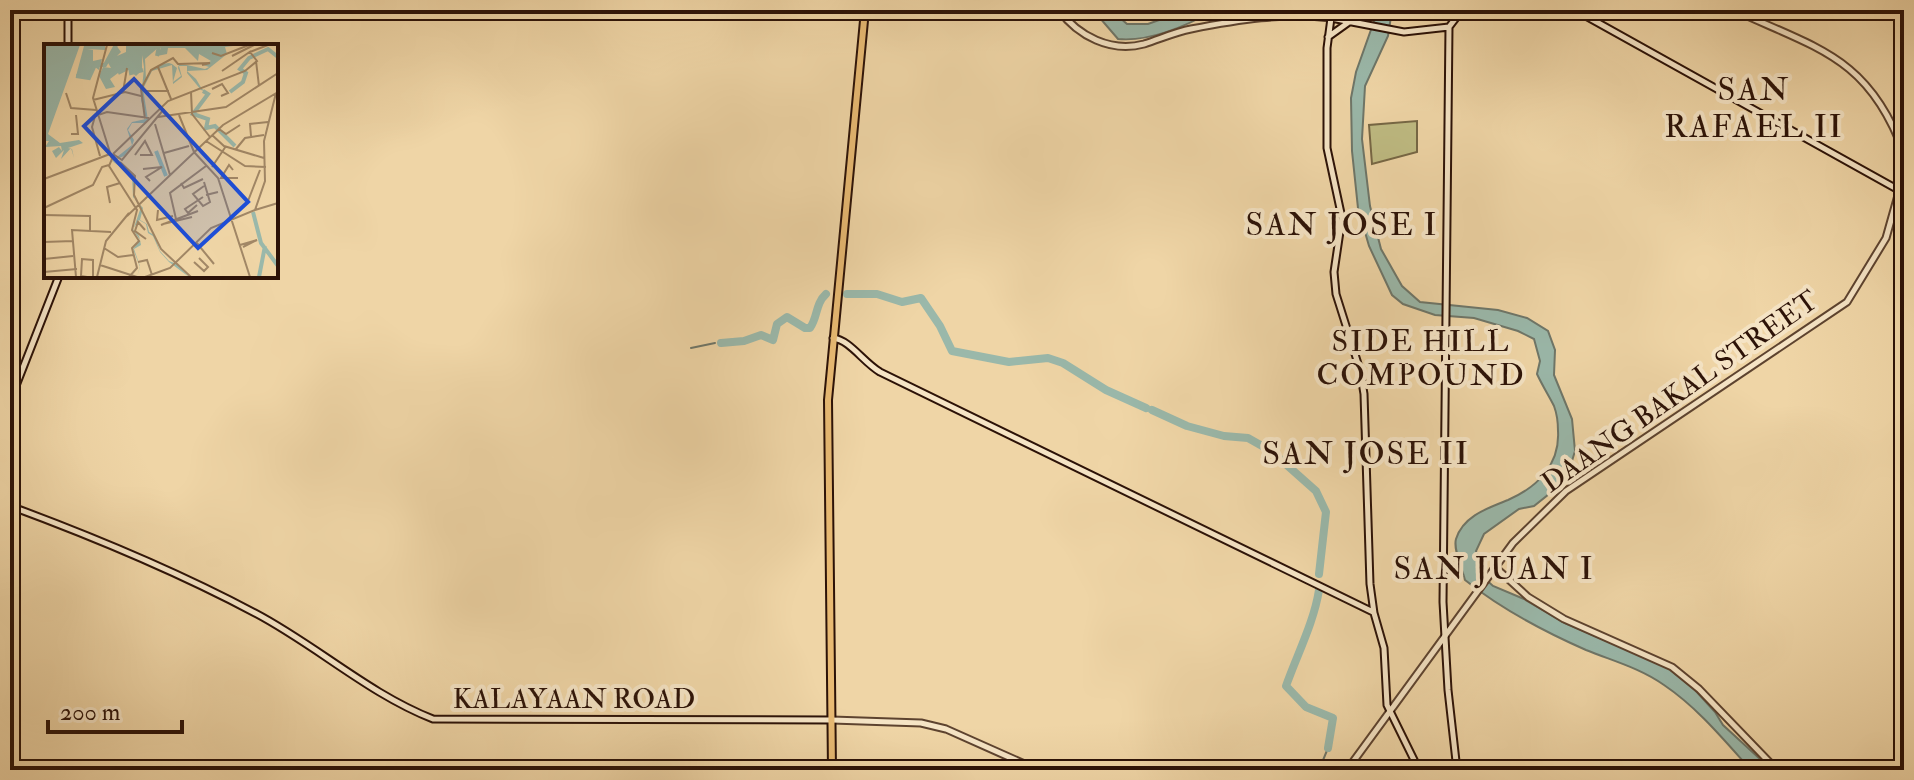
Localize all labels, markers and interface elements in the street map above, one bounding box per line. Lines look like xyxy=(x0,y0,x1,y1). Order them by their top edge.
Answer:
inset map xyxy=(44,44,278,278)
district label: SAN RAFAEL II xyxy=(1664,70,1844,147)
district label: SAN JOSE I xyxy=(1246,205,1438,245)
street label: DAANG BAKAL STREET xyxy=(1535,283,1825,501)
district label: SIDE HILL COMPOUND xyxy=(1316,323,1526,394)
district label: SAN JOSE II xyxy=(1262,434,1470,474)
district label: SAN JUAN I xyxy=(1393,549,1595,589)
street label: KALAYAAN ROAD xyxy=(453,682,695,717)
scale bar xyxy=(48,684,182,734)
text: 200 m xyxy=(60,697,121,728)

